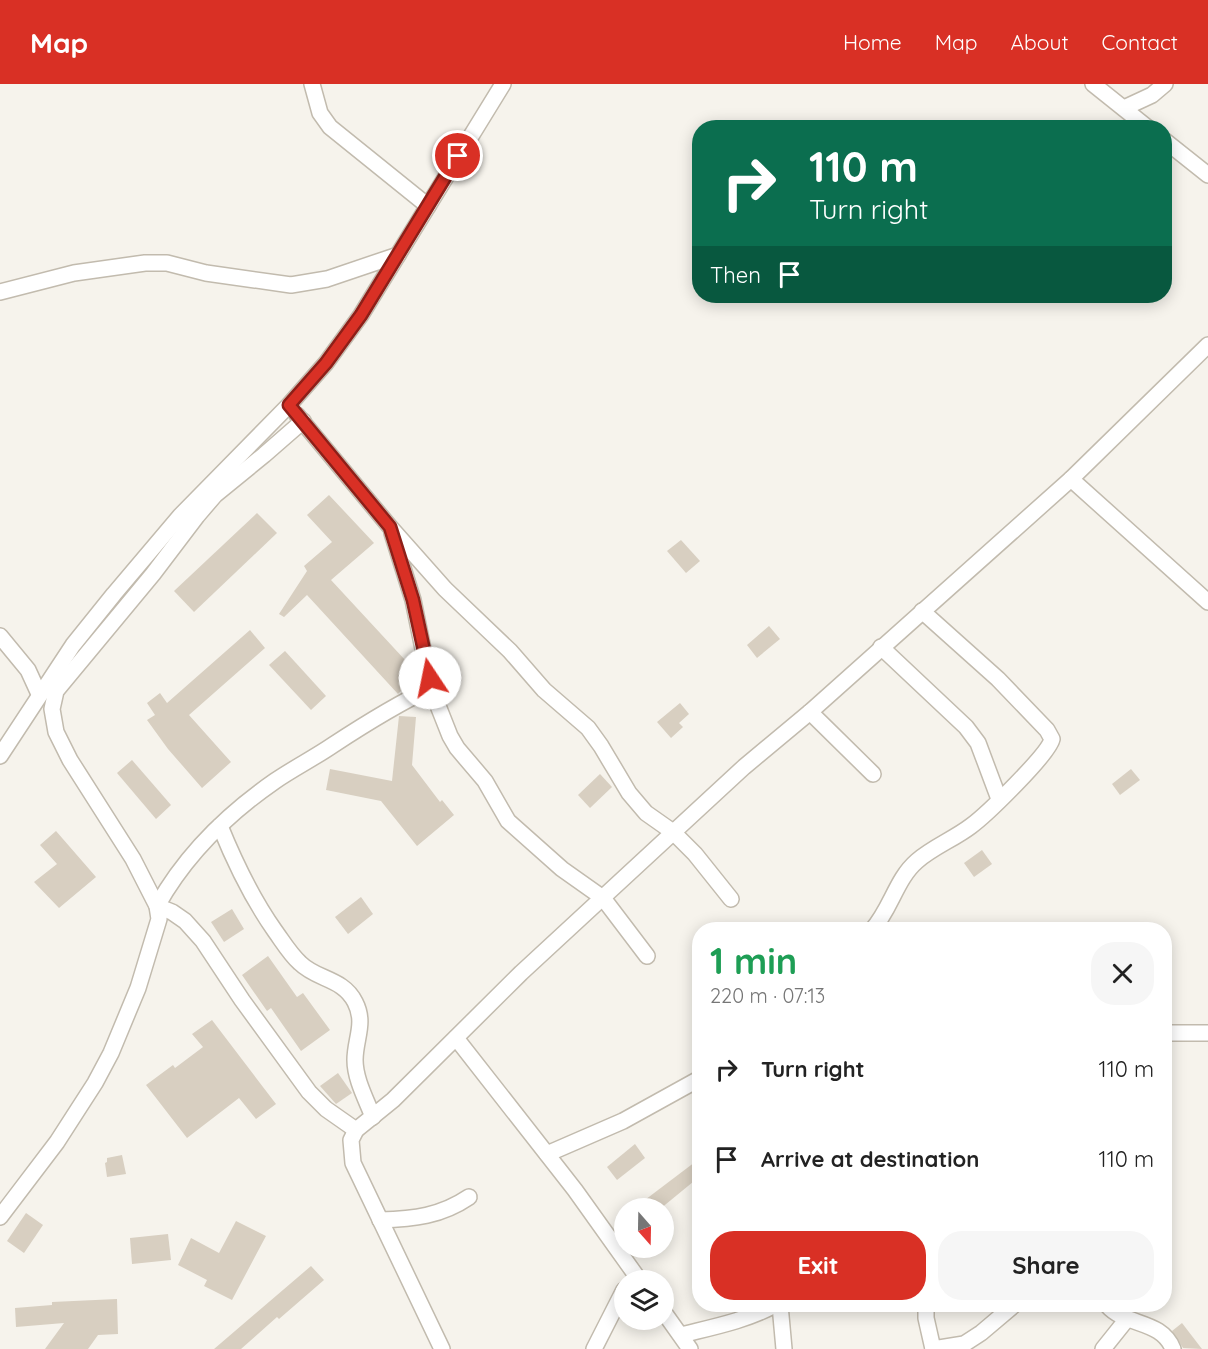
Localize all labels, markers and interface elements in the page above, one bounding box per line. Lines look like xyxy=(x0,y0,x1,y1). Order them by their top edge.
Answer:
text: Map xyxy=(30,25,88,60)
text: Home xyxy=(843,29,902,55)
text: Map xyxy=(935,29,978,55)
text: About xyxy=(1011,29,1069,55)
text: Contact xyxy=(1102,29,1178,55)
pin xyxy=(432,130,483,181)
icon: arrive xyxy=(441,139,474,172)
text: 110 m xyxy=(809,140,918,193)
icon: right xyxy=(710,144,788,222)
text: Turn right xyxy=(809,192,928,226)
icon: arrive xyxy=(773,258,806,291)
text: Then xyxy=(710,261,761,289)
position arrow xyxy=(398,646,462,710)
text: 1 min xyxy=(710,938,797,983)
button: close xyxy=(1091,942,1154,1005)
text: 220 m · 07:13 xyxy=(710,983,825,1008)
icon: right xyxy=(710,1053,743,1086)
text: Turn right xyxy=(761,1055,865,1083)
text: 110 m xyxy=(1099,1055,1154,1083)
icon: arrive xyxy=(710,1143,743,1176)
text: Arrive at destination xyxy=(761,1145,979,1173)
text: 110 m xyxy=(1099,1145,1154,1173)
north arrow xyxy=(614,1198,674,1258)
map controls xyxy=(614,1198,674,1330)
button: Exit xyxy=(710,1231,926,1300)
button: Share xyxy=(938,1231,1154,1300)
button: layers xyxy=(614,1270,674,1330)

